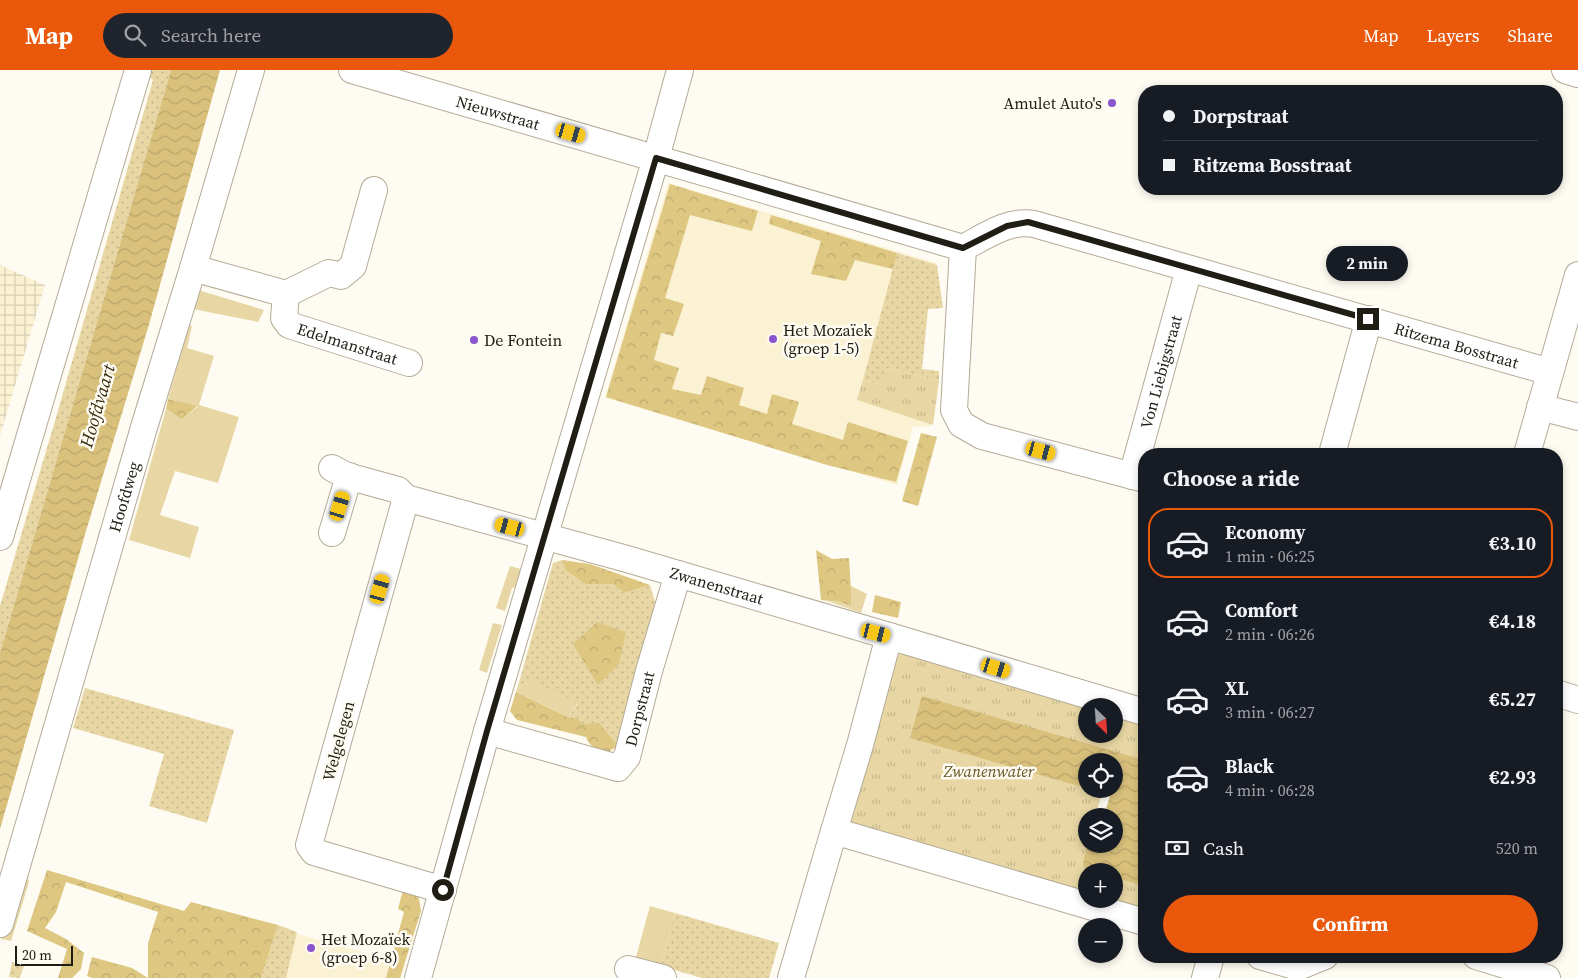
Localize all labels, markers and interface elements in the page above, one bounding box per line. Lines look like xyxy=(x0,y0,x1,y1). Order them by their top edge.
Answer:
search box xyxy=(103,13,453,58)
text: Map xyxy=(25,19,73,52)
icon: search xyxy=(121,21,149,49)
text: Search here xyxy=(161,22,261,48)
text: Map xyxy=(1363,23,1398,48)
text: Layers xyxy=(1426,23,1479,48)
text: Share xyxy=(1507,23,1553,48)
street label: Nieuwstraat xyxy=(454,90,543,135)
place label: Amulet Auto's xyxy=(1004,92,1102,114)
marker: Amulet Auto's xyxy=(1106,97,1118,109)
text: Dorpstraat xyxy=(1193,103,1288,129)
car xyxy=(554,122,587,144)
text: Ritzema Bosstraat xyxy=(1193,152,1352,178)
callout: 2 min xyxy=(1327,246,1409,282)
text: 2 min xyxy=(1346,252,1388,274)
route end xyxy=(1357,308,1379,330)
street label: Von Liebigstraat xyxy=(1135,312,1187,431)
street label: Edelmanstraat xyxy=(295,317,401,370)
street label: Ritzema Bosstraat xyxy=(1392,317,1522,374)
place label: Het Mozaïek (groep 1-5) xyxy=(783,319,872,359)
place label: De Fontein xyxy=(484,329,562,351)
marker: Het Mozaïek (groep 1-5) xyxy=(767,333,779,345)
marker: De Fontein xyxy=(468,334,480,346)
water label: Hoofdvaart xyxy=(73,360,121,451)
car xyxy=(1024,440,1057,462)
street label: Hoofdweg xyxy=(103,459,145,535)
text: Choose a ride xyxy=(1163,463,1300,493)
car xyxy=(328,489,351,523)
car xyxy=(493,516,526,538)
text: Economy xyxy=(1225,519,1306,545)
icon: car xyxy=(1165,521,1210,566)
text: €3.10 xyxy=(1489,530,1536,556)
text: 1 min · 06:25 xyxy=(1225,545,1315,567)
street label: Zwanenstraat xyxy=(667,561,767,610)
car xyxy=(368,573,391,605)
text: Comfort xyxy=(1225,597,1298,623)
icon: car xyxy=(1165,599,1210,644)
text: €4.18 xyxy=(1489,608,1536,634)
car xyxy=(859,622,892,644)
text: 2 min · 06:26 xyxy=(1225,623,1315,645)
car xyxy=(979,656,1012,680)
street label: Dorpstraat xyxy=(619,668,660,749)
text: XL xyxy=(1225,675,1248,701)
icon: car xyxy=(1165,677,1210,722)
text: €5.27 xyxy=(1489,686,1536,712)
street label: Welgelegen xyxy=(317,698,359,783)
north arrow xyxy=(1078,698,1122,742)
map controls xyxy=(1078,698,1123,963)
text: 3 min · 06:27 xyxy=(1225,701,1315,723)
button: locate xyxy=(1078,753,1123,798)
text: Black xyxy=(1225,753,1274,779)
icon: car xyxy=(1165,755,1210,800)
park label: Zwanenwater xyxy=(943,760,1035,782)
text: €2.93 xyxy=(1489,764,1536,790)
text: 4 min · 06:28 xyxy=(1225,779,1315,801)
button: layers xyxy=(1078,808,1123,853)
icon: cash xyxy=(1163,834,1191,862)
text: Cash xyxy=(1203,835,1244,861)
text: 520 m xyxy=(1496,837,1538,859)
button: + xyxy=(1078,863,1123,908)
route start xyxy=(432,879,454,901)
button: Confirm xyxy=(1163,895,1538,953)
button: − xyxy=(1078,918,1123,963)
place label: Het Mozaïek (groep 6-8) xyxy=(321,928,410,968)
marker: Het Mozaïek (groep 6-8) xyxy=(305,942,317,954)
scale bar xyxy=(15,943,72,966)
text: 20 m xyxy=(22,945,52,965)

